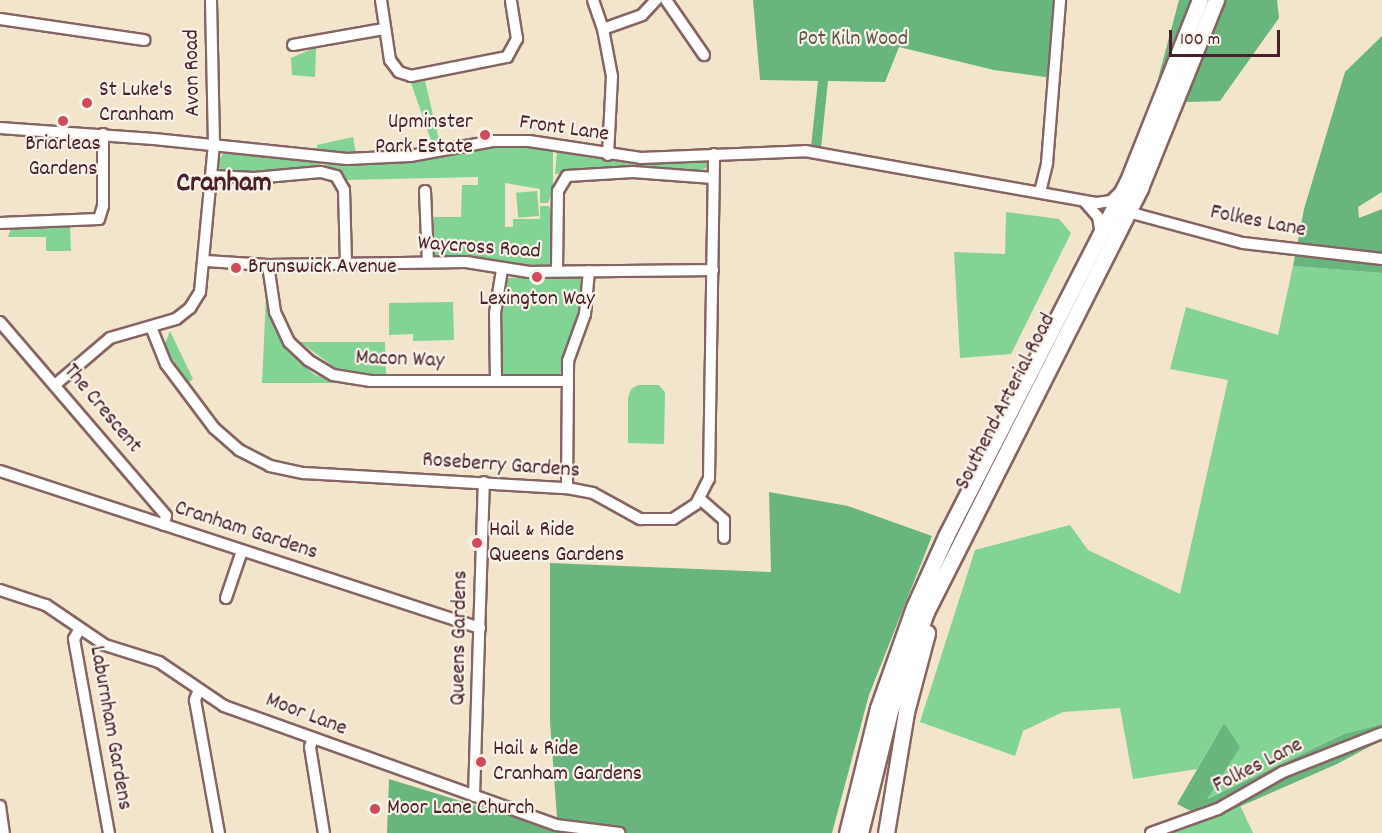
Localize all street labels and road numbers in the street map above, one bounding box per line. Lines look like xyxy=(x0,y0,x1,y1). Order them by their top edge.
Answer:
street label: Avon Road xyxy=(179,29,207,117)
street label: Front Lane xyxy=(517,110,611,148)
street label: Folkes Lane xyxy=(1208,200,1308,244)
street label: Waycross Road xyxy=(417,231,541,265)
street label: Southend Arterial Road xyxy=(950,309,1062,495)
street label: Macon Way xyxy=(355,345,445,375)
street label: The Crescent xyxy=(57,359,147,459)
street label: Roseberry Gardens xyxy=(421,447,581,485)
street label: Cranham Gardens xyxy=(171,495,321,567)
street label: Queens Gardens xyxy=(446,570,474,706)
street label: Laburnham Gardens xyxy=(83,644,137,812)
street label: Moor Lane xyxy=(262,687,350,743)
street label: Folkes Lane xyxy=(1209,732,1307,800)

